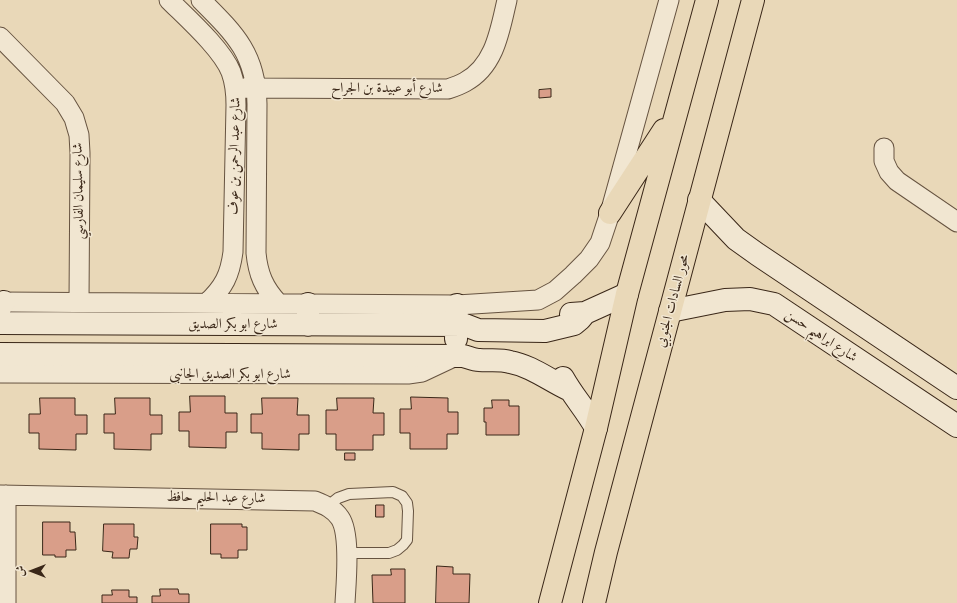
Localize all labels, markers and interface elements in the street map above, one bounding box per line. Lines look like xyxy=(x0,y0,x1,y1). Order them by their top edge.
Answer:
street label: شارع أبو عبيدة بن الجراح xyxy=(331,80,443,96)
street label: شارع عبد الرحمن بن عوف xyxy=(226,97,244,215)
street label: شارع سليمان الفارسي xyxy=(70,142,88,240)
street label: محور السادات الجنوبي xyxy=(653,253,693,349)
street label: شارع ابراهيم حسن xyxy=(782,306,860,366)
street label: شارع ابو بكر الصديق xyxy=(188,316,278,332)
street label: شارع ابو بكر الصديق الجانبى xyxy=(169,366,291,382)
street label: شارع عبد الحليم حافظ xyxy=(166,489,266,507)
north arrow xyxy=(12,551,52,591)
text: ش xyxy=(12,566,28,576)

